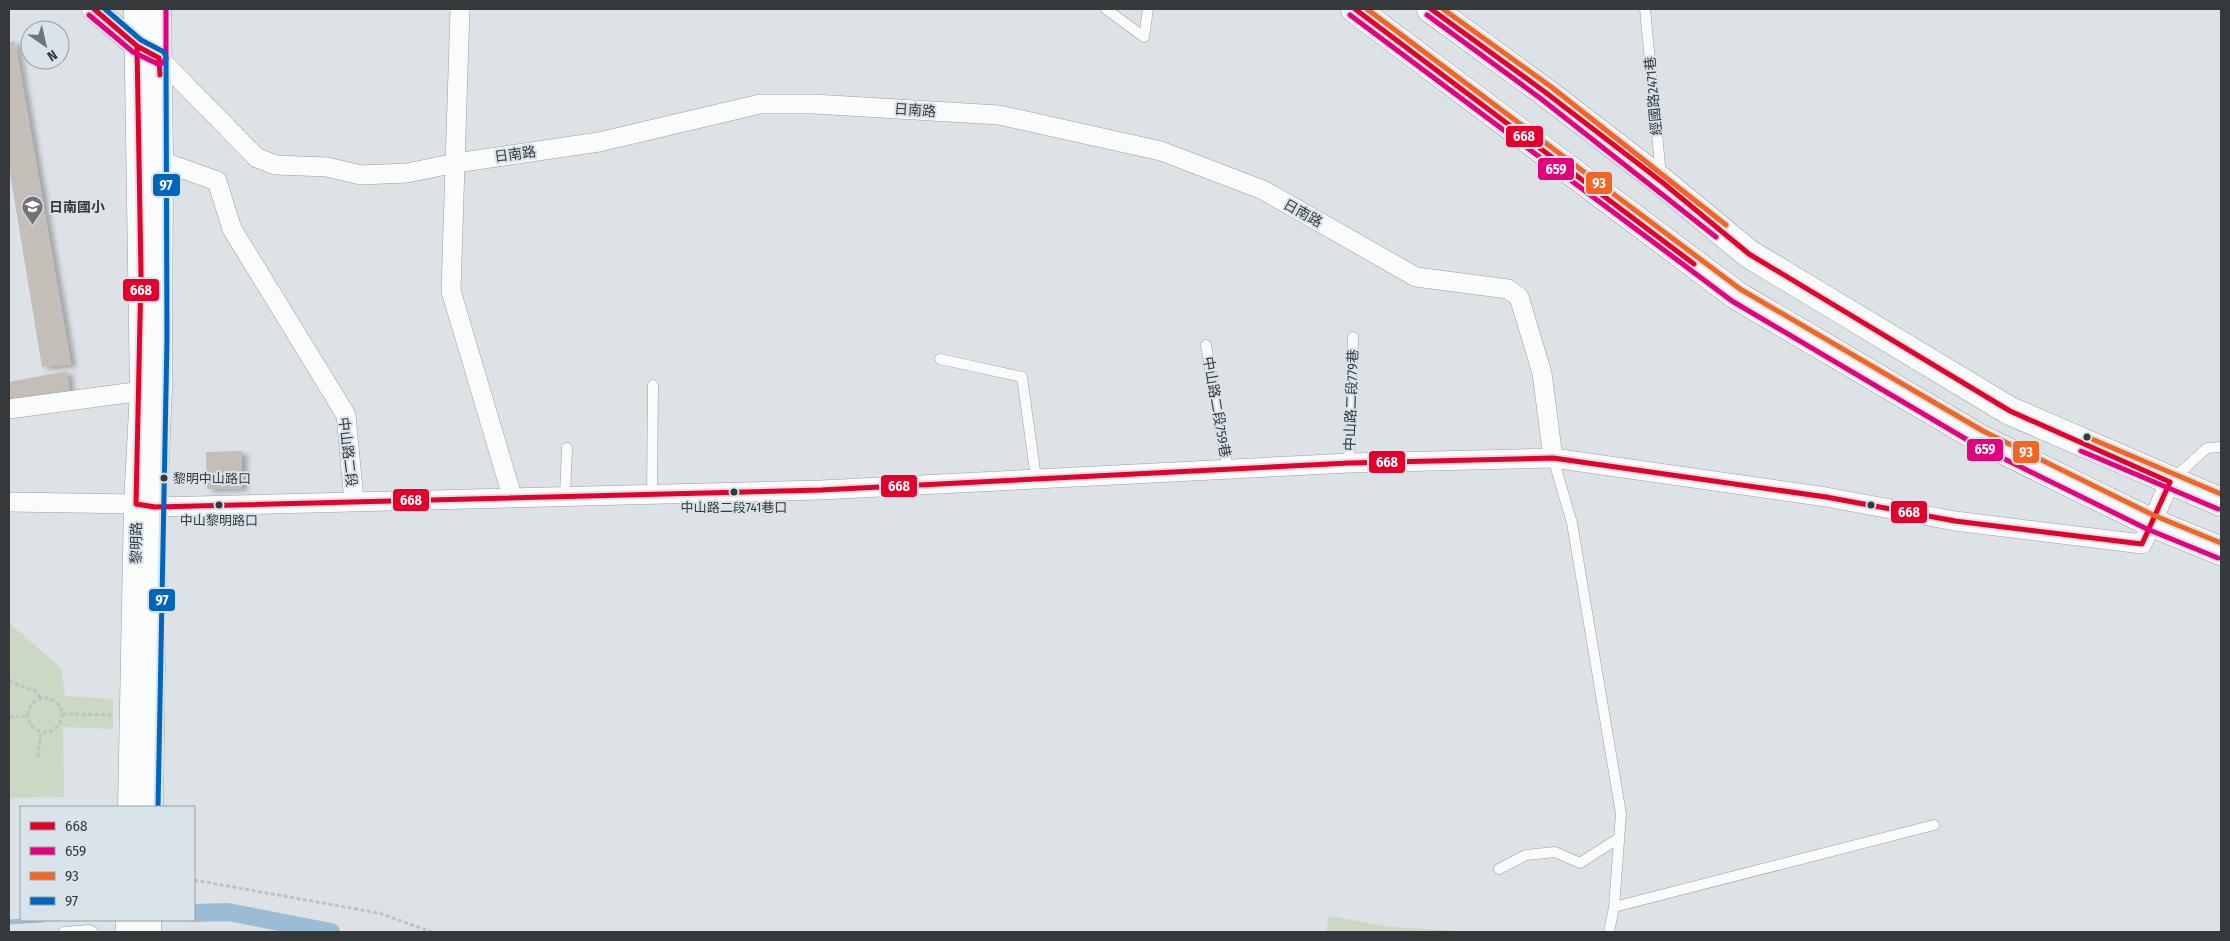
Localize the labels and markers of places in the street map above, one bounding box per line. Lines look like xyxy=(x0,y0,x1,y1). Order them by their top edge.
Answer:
school or university icon: 日南國小 xyxy=(21,195,45,226)
place label: 日南國小 xyxy=(49,199,105,216)
unlabelled marker xyxy=(2082,432,2092,442)
place label: 黎明中山路口 xyxy=(173,471,251,486)
marker: 黎明中山路口 xyxy=(159,473,169,483)
marker: 中山路二段741巷口 xyxy=(729,487,739,497)
marker: 中山黎明路口 xyxy=(214,500,224,510)
place label: 中山路二段741巷口 xyxy=(681,500,787,515)
unlabelled marker xyxy=(1866,500,1876,510)
place label: 中山黎明路口 xyxy=(180,513,258,528)

